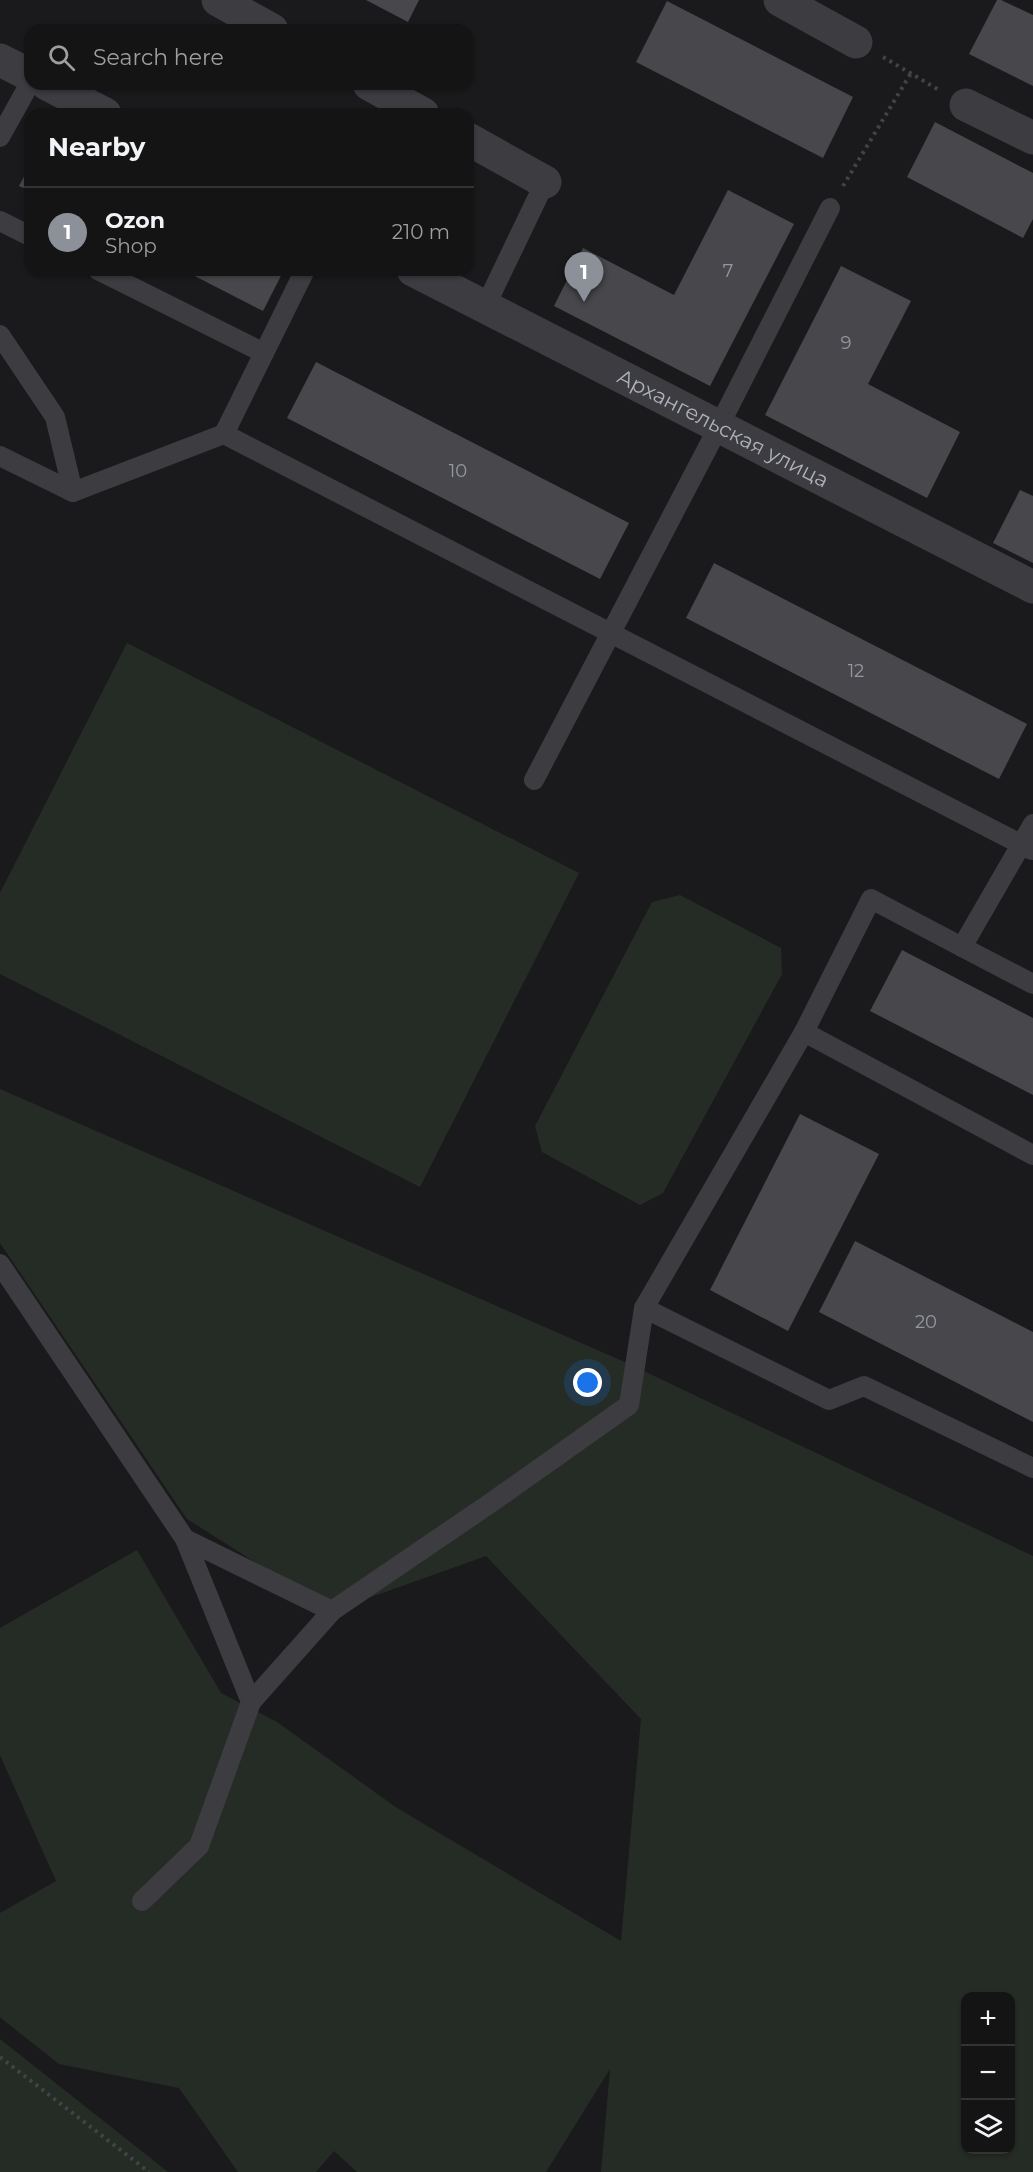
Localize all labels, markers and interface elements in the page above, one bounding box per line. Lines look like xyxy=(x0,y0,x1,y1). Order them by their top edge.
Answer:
search box xyxy=(24,24,474,90)
icon: search xyxy=(45,41,78,74)
text: Search here xyxy=(93,44,224,71)
text: Nearby xyxy=(48,131,145,163)
text: Ozon xyxy=(105,207,165,234)
text: 1 xyxy=(64,220,71,244)
text: 210 m xyxy=(392,220,450,244)
text: Shop xyxy=(105,234,157,258)
pin: 1 xyxy=(564,252,604,302)
house number: 7 xyxy=(723,260,733,282)
house number: 9 xyxy=(841,332,852,354)
street label: Архангельская улица xyxy=(613,364,833,492)
house number: 10 xyxy=(449,460,467,482)
house number: 12 xyxy=(848,660,864,682)
house number: 20 xyxy=(915,1311,937,1333)
your location xyxy=(573,1368,602,1397)
map controls xyxy=(961,1992,1015,2154)
button: + xyxy=(961,1992,1015,2046)
button: − xyxy=(961,2046,1015,2100)
button: layers xyxy=(961,2100,1015,2154)

